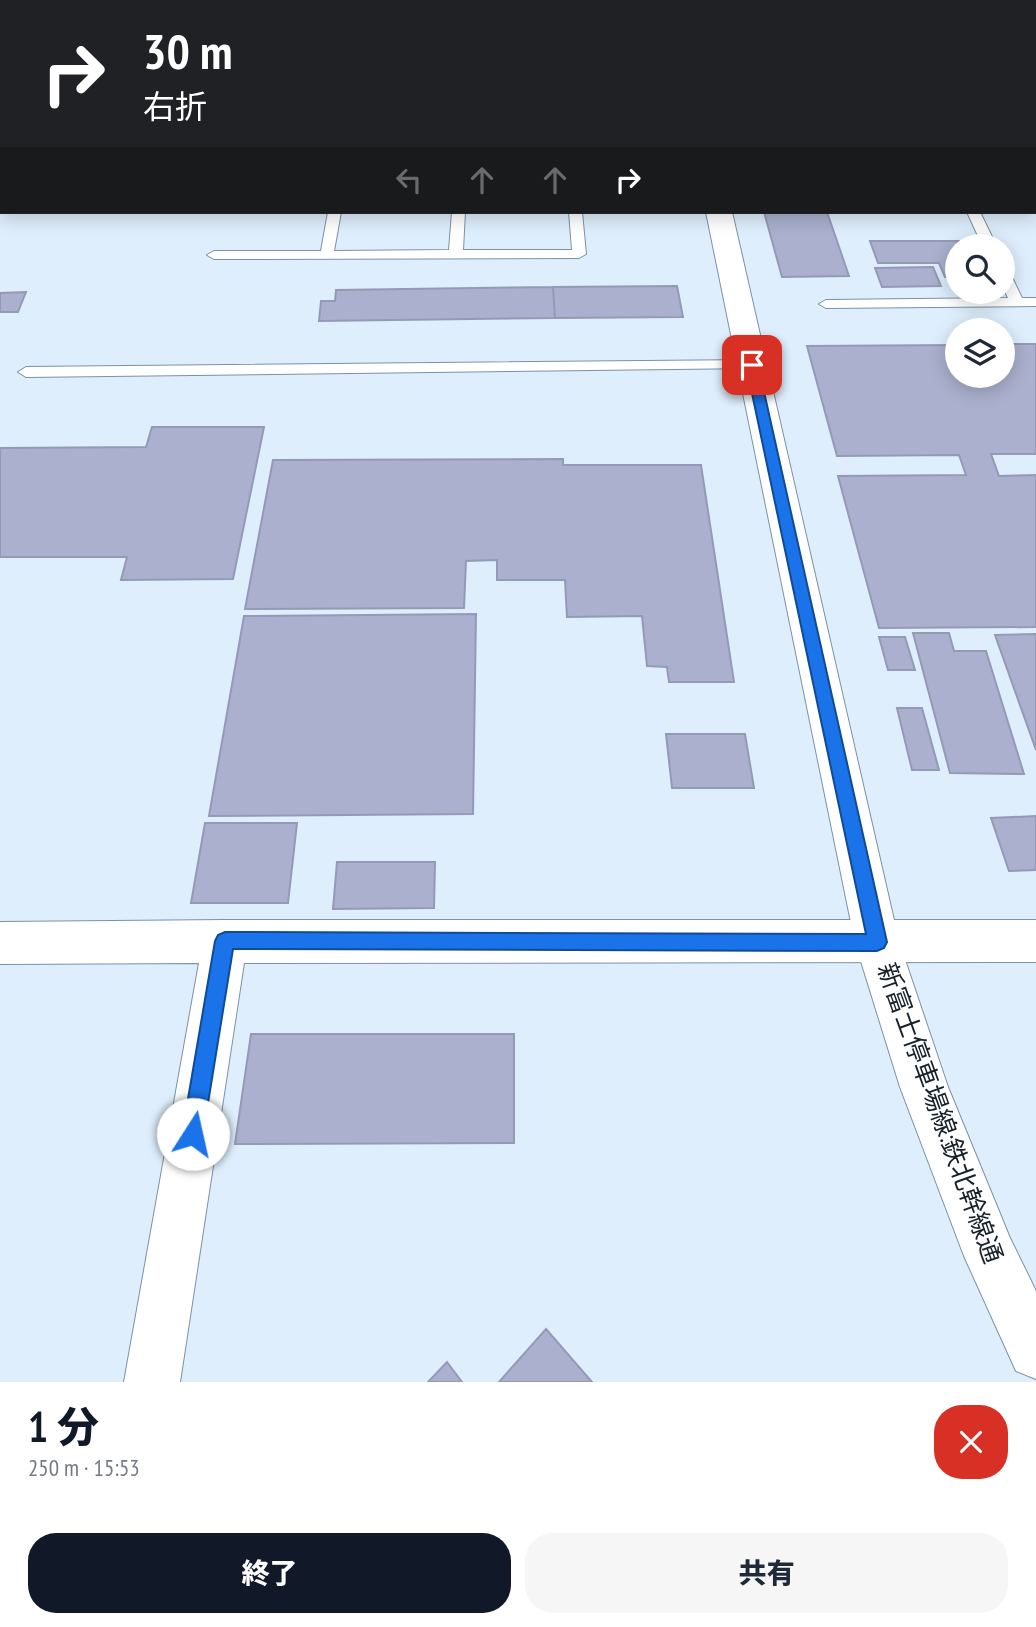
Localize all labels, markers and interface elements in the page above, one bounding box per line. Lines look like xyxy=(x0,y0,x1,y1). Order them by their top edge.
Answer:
text: 30 m xyxy=(143,19,232,83)
icon: right xyxy=(28,28,119,119)
text: 右折 xyxy=(143,85,207,127)
icon: left xyxy=(390,161,428,199)
icon: ahead xyxy=(463,161,501,199)
icon: ahead xyxy=(536,161,574,199)
icon: right xyxy=(609,161,647,199)
map controls xyxy=(945,234,1015,388)
button: search xyxy=(945,234,1015,304)
button: layers xyxy=(945,318,1015,388)
pin xyxy=(722,335,782,395)
icon: arrive xyxy=(733,346,771,384)
street label: 新富士停車場線:鉄北幹線通 xyxy=(871,958,1010,1268)
position arrow xyxy=(156,1097,230,1171)
text: 1 分 xyxy=(28,1399,99,1454)
button: close xyxy=(934,1405,1008,1479)
text: 250 m · 15:53 xyxy=(28,1453,140,1482)
button: 終了 xyxy=(28,1533,511,1613)
button: 共有 xyxy=(525,1533,1008,1613)

